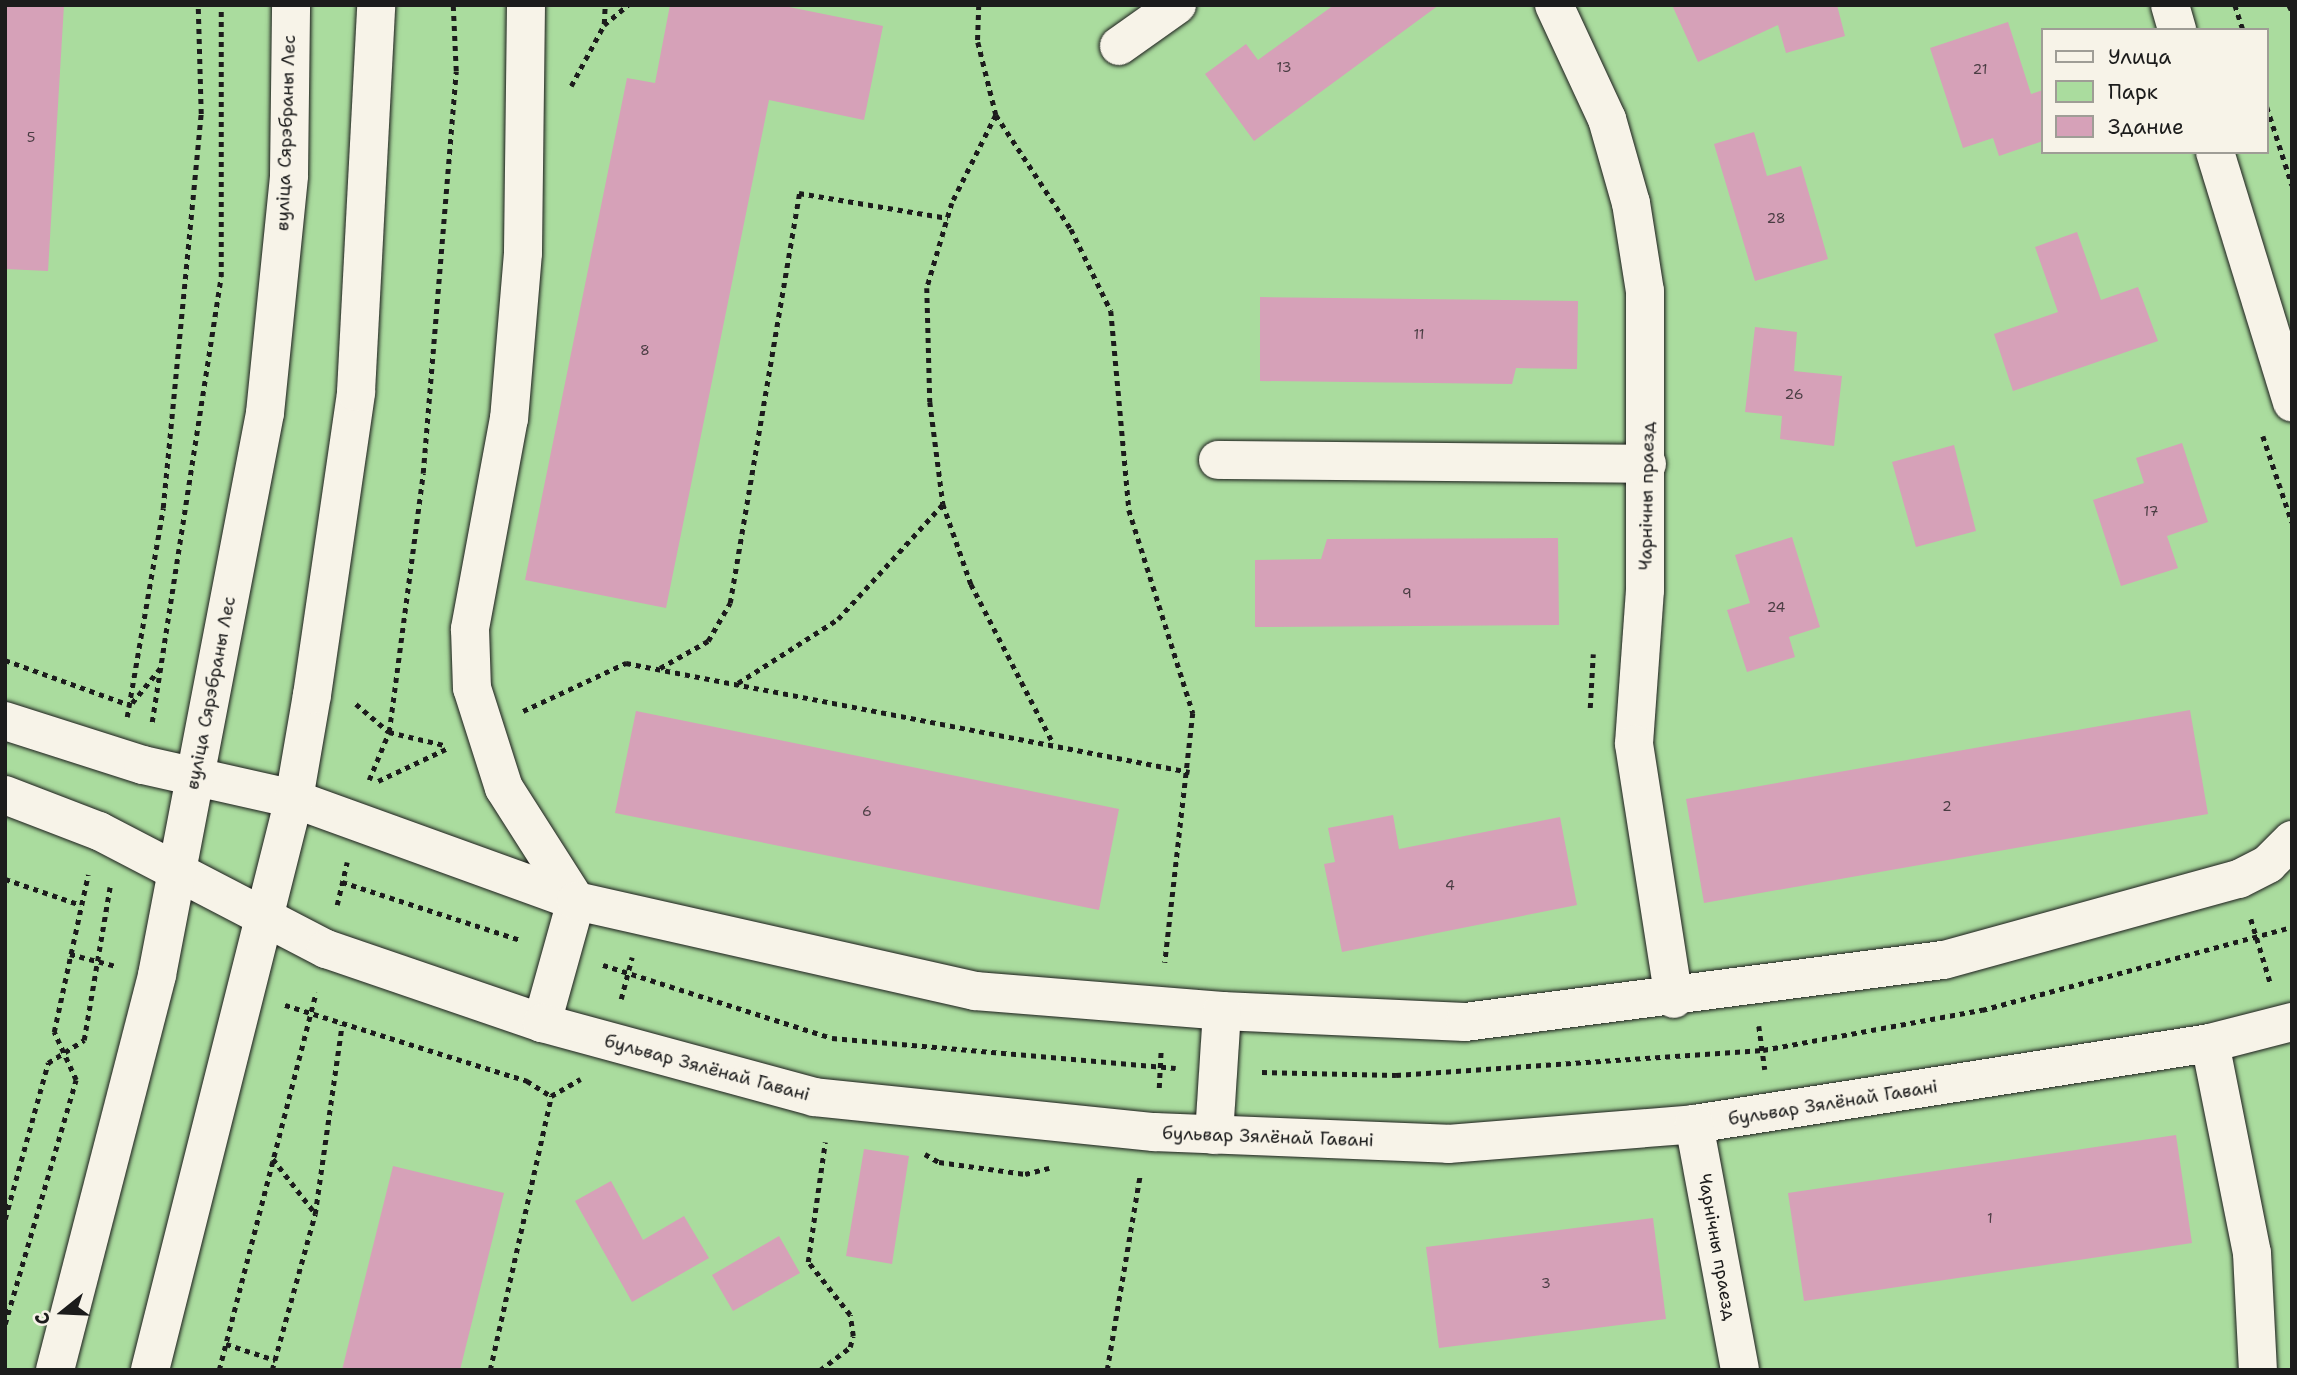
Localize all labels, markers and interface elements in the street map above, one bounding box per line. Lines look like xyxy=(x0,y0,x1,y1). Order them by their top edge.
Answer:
legend xyxy=(2042,28,2269,154)
street label: вуліца Сярэбраны Лес xyxy=(272,35,300,231)
text: Улица xyxy=(2108,43,2171,71)
house number: 13 xyxy=(1277,59,1291,75)
house number: 21 xyxy=(1973,61,1987,77)
text: Парк xyxy=(2108,78,2158,106)
text: Здание xyxy=(2108,113,2184,141)
house number: 5 xyxy=(27,129,35,145)
house number: 28 xyxy=(1766,210,1786,226)
house number: 11 xyxy=(1413,326,1425,342)
house number: 8 xyxy=(640,342,650,358)
house number: 26 xyxy=(1785,386,1803,402)
street label: Чарнічны праезд xyxy=(1635,421,1659,571)
house number: 17 xyxy=(2144,503,2158,519)
house number: 9 xyxy=(1402,585,1412,601)
street label: вуліца Сярэбраны Лес xyxy=(182,595,240,791)
house number: 24 xyxy=(1767,599,1785,615)
house number: 2 xyxy=(1942,798,1952,814)
house number: 6 xyxy=(862,803,872,819)
house number: 4 xyxy=(1445,877,1455,893)
street label: бульвар Зялёнай Гавані xyxy=(602,1030,812,1106)
street label: бульвар Зялёнай Гавані xyxy=(1727,1076,1939,1130)
street label: бульвар Зялёнай Гавані xyxy=(1162,1123,1374,1151)
street label: Чарнічны праезд xyxy=(1693,1172,1741,1322)
house number: 1 xyxy=(1987,1210,1993,1226)
house number: 3 xyxy=(1541,1275,1551,1291)
north arrow xyxy=(28,1277,98,1347)
text: С xyxy=(29,1309,56,1328)

